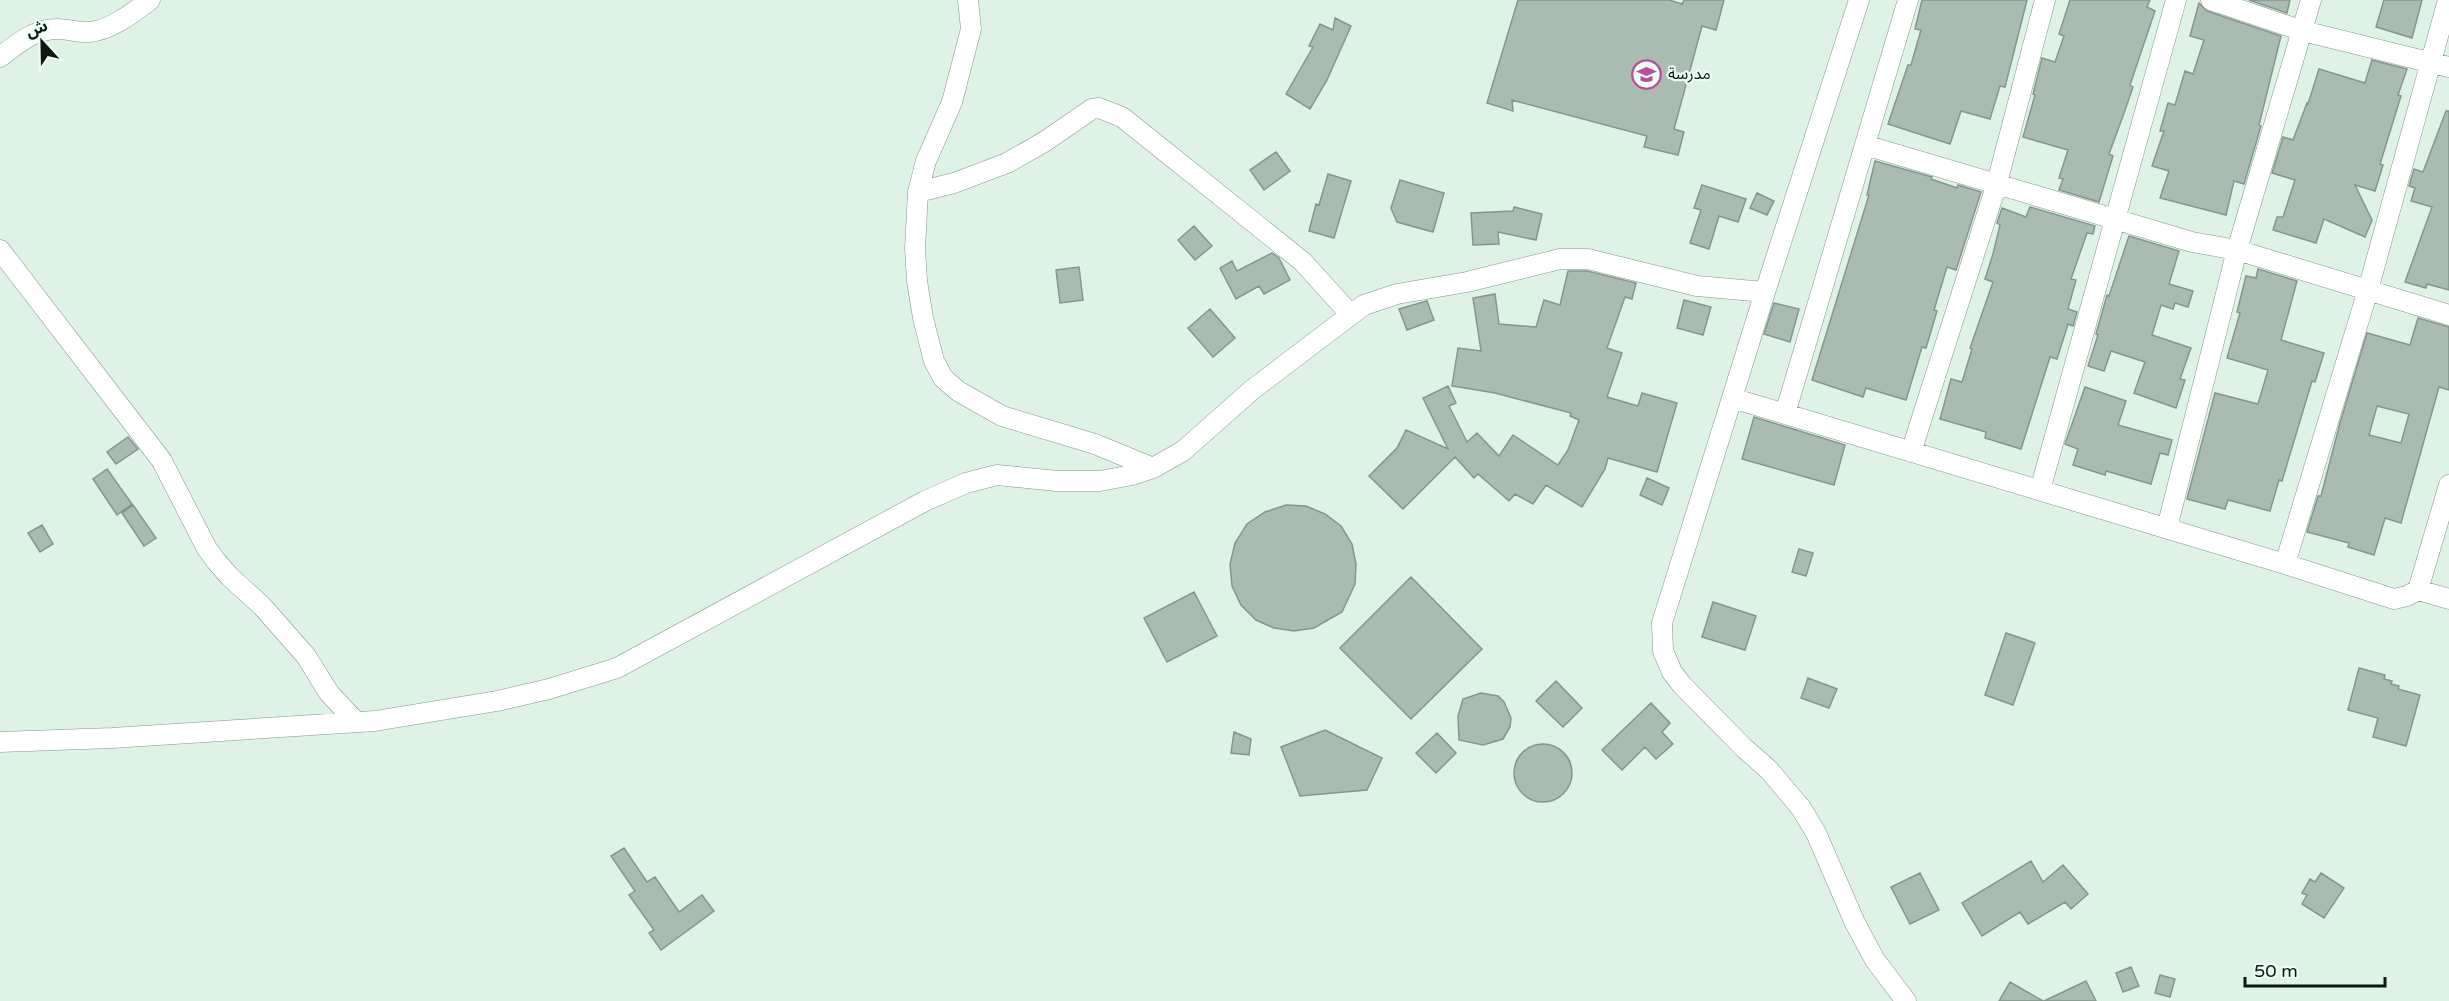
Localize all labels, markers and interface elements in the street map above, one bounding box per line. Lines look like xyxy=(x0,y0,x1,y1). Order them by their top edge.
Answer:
north arrow xyxy=(12,12,72,72)
text: ش xyxy=(23,16,51,42)
school or university icon: مدرسة xyxy=(1631,58,1663,90)
place label: مدرسة xyxy=(1668,64,1711,84)
scale bar xyxy=(2245,950,2384,988)
text: 50 m xyxy=(2254,960,2298,982)

